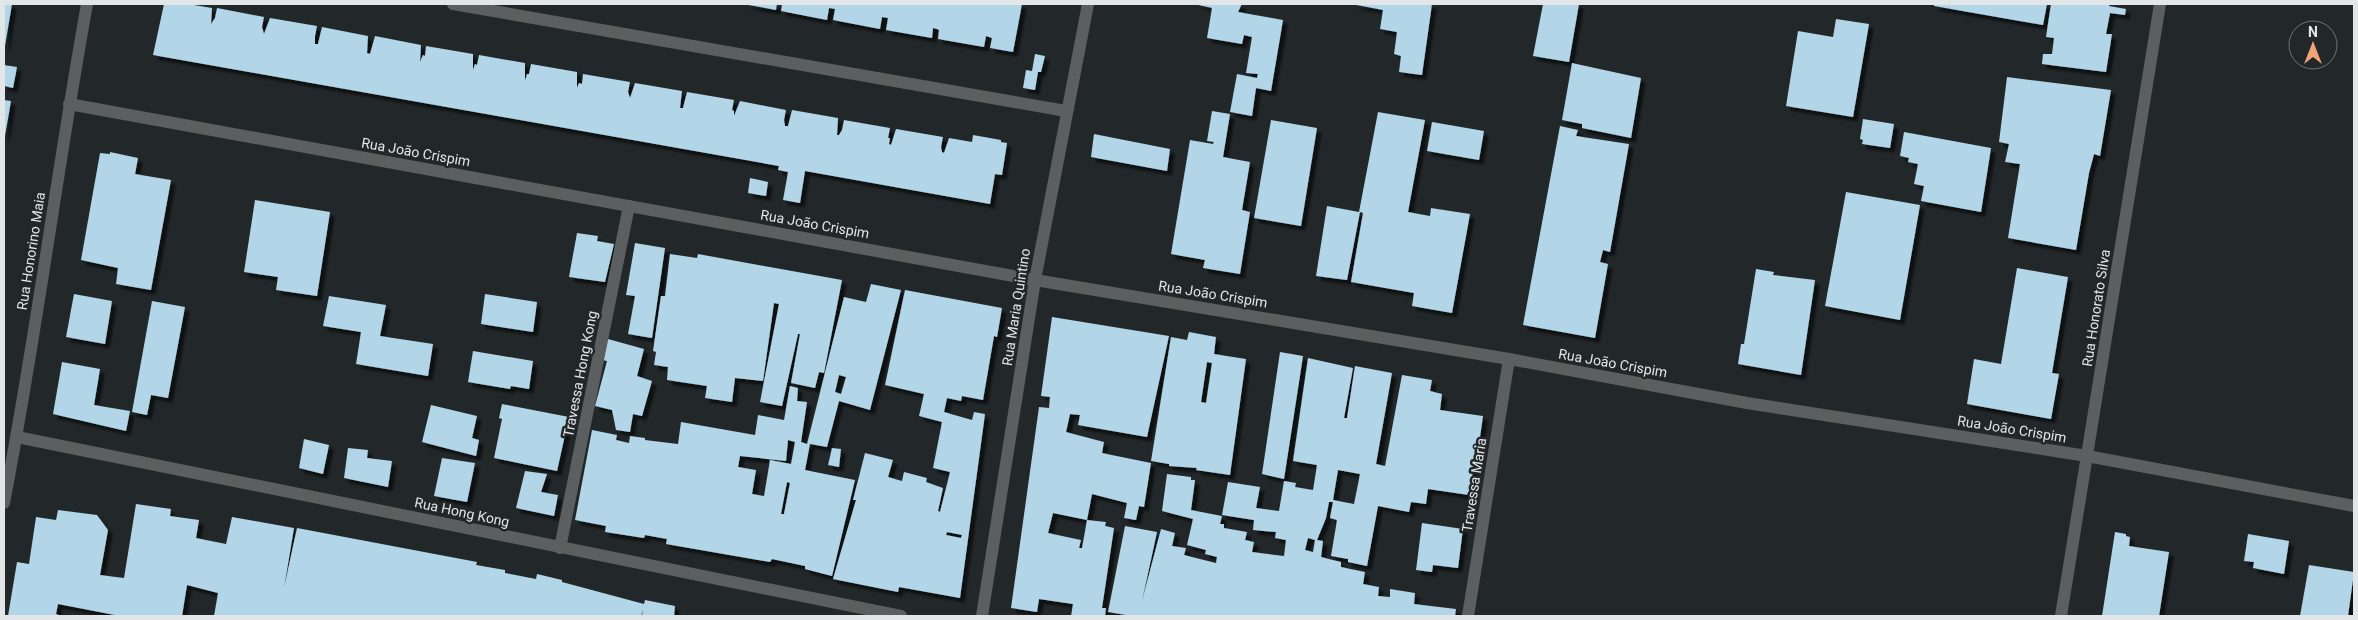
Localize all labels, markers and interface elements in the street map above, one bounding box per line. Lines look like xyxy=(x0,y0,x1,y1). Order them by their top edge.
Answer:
north arrow xyxy=(2288,20,2338,70)
text: N xyxy=(2308,24,2318,40)
street label: Rua João Crispim xyxy=(360,135,472,169)
street label: Rua Honorino Maia xyxy=(14,191,48,311)
street label: Rua João Crispim xyxy=(759,207,871,241)
street label: Rua Maria Quintino xyxy=(999,247,1033,367)
street label: Rua Honorato Silva xyxy=(2079,248,2113,368)
street label: Rua João Crispim xyxy=(1157,277,1269,311)
street label: Travessa Hong Kong xyxy=(560,309,600,439)
street label: Rua João Crispim xyxy=(1557,346,1669,380)
street label: Rua João Crispim xyxy=(1956,412,2068,446)
street label: Travessa Maria xyxy=(1459,437,1489,533)
street label: Rua Hong Kong xyxy=(413,494,511,530)

